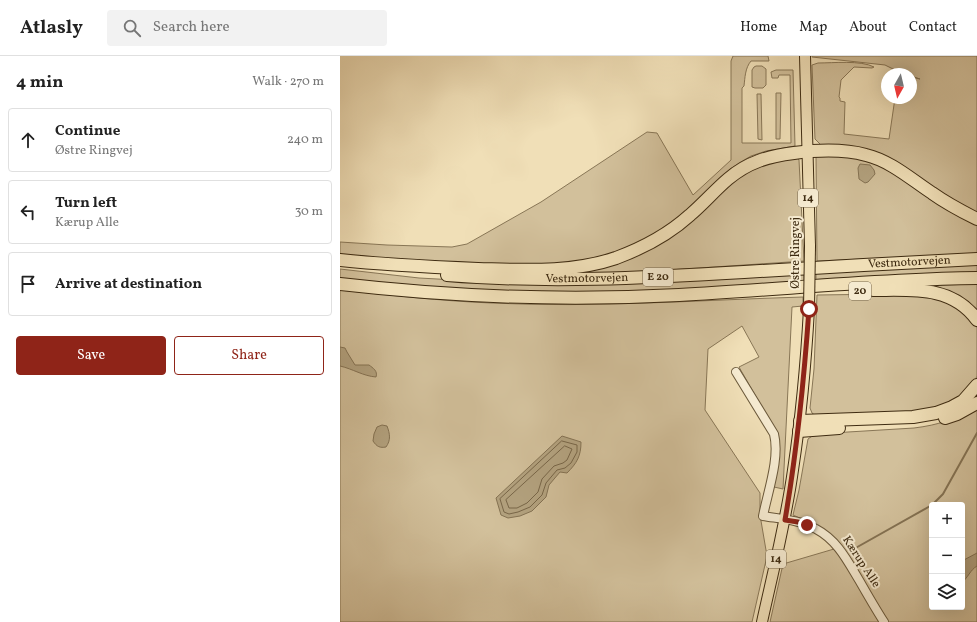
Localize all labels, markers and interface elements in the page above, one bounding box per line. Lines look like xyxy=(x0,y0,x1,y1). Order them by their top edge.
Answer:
search box xyxy=(107,10,387,46)
text: Atlasly xyxy=(20,15,83,41)
icon: search xyxy=(121,17,143,39)
text: Search here xyxy=(153,17,230,38)
text: Home xyxy=(740,18,777,37)
text: Map xyxy=(799,18,827,37)
text: About xyxy=(849,18,887,37)
text: Contact xyxy=(909,18,957,37)
north arrow xyxy=(881,68,917,104)
text: 4 min xyxy=(16,71,63,94)
text: Walk · 270 m xyxy=(252,73,324,91)
text: Continue xyxy=(55,121,120,142)
icon: ahead xyxy=(17,129,39,151)
text: 240 m xyxy=(287,131,323,149)
text: Østre Ringvej xyxy=(55,142,133,160)
road number: 14 xyxy=(798,189,818,207)
text: Turn left xyxy=(55,193,117,214)
icon: left xyxy=(17,201,39,223)
text: 30 m xyxy=(295,203,323,221)
text: Kærup Alle xyxy=(55,214,119,232)
street label: Østre Ringvej xyxy=(788,217,804,289)
street label: Vestmotorvejen xyxy=(868,252,951,273)
road number: E 20 xyxy=(643,268,673,286)
street label: Vestmotorvejen xyxy=(545,270,629,287)
icon: arrive xyxy=(17,273,39,295)
text: Arrive at destination xyxy=(55,274,202,295)
road number: 20 xyxy=(849,282,871,300)
route start xyxy=(800,300,818,318)
button: Save xyxy=(16,336,166,375)
button: Share xyxy=(174,336,324,375)
map controls xyxy=(929,502,965,610)
button: + xyxy=(929,502,965,538)
route end xyxy=(798,516,816,534)
street label: Kærup Alle xyxy=(838,533,884,591)
button: − xyxy=(929,538,965,574)
road number: 14 xyxy=(766,550,786,568)
button: layers xyxy=(929,574,965,610)

